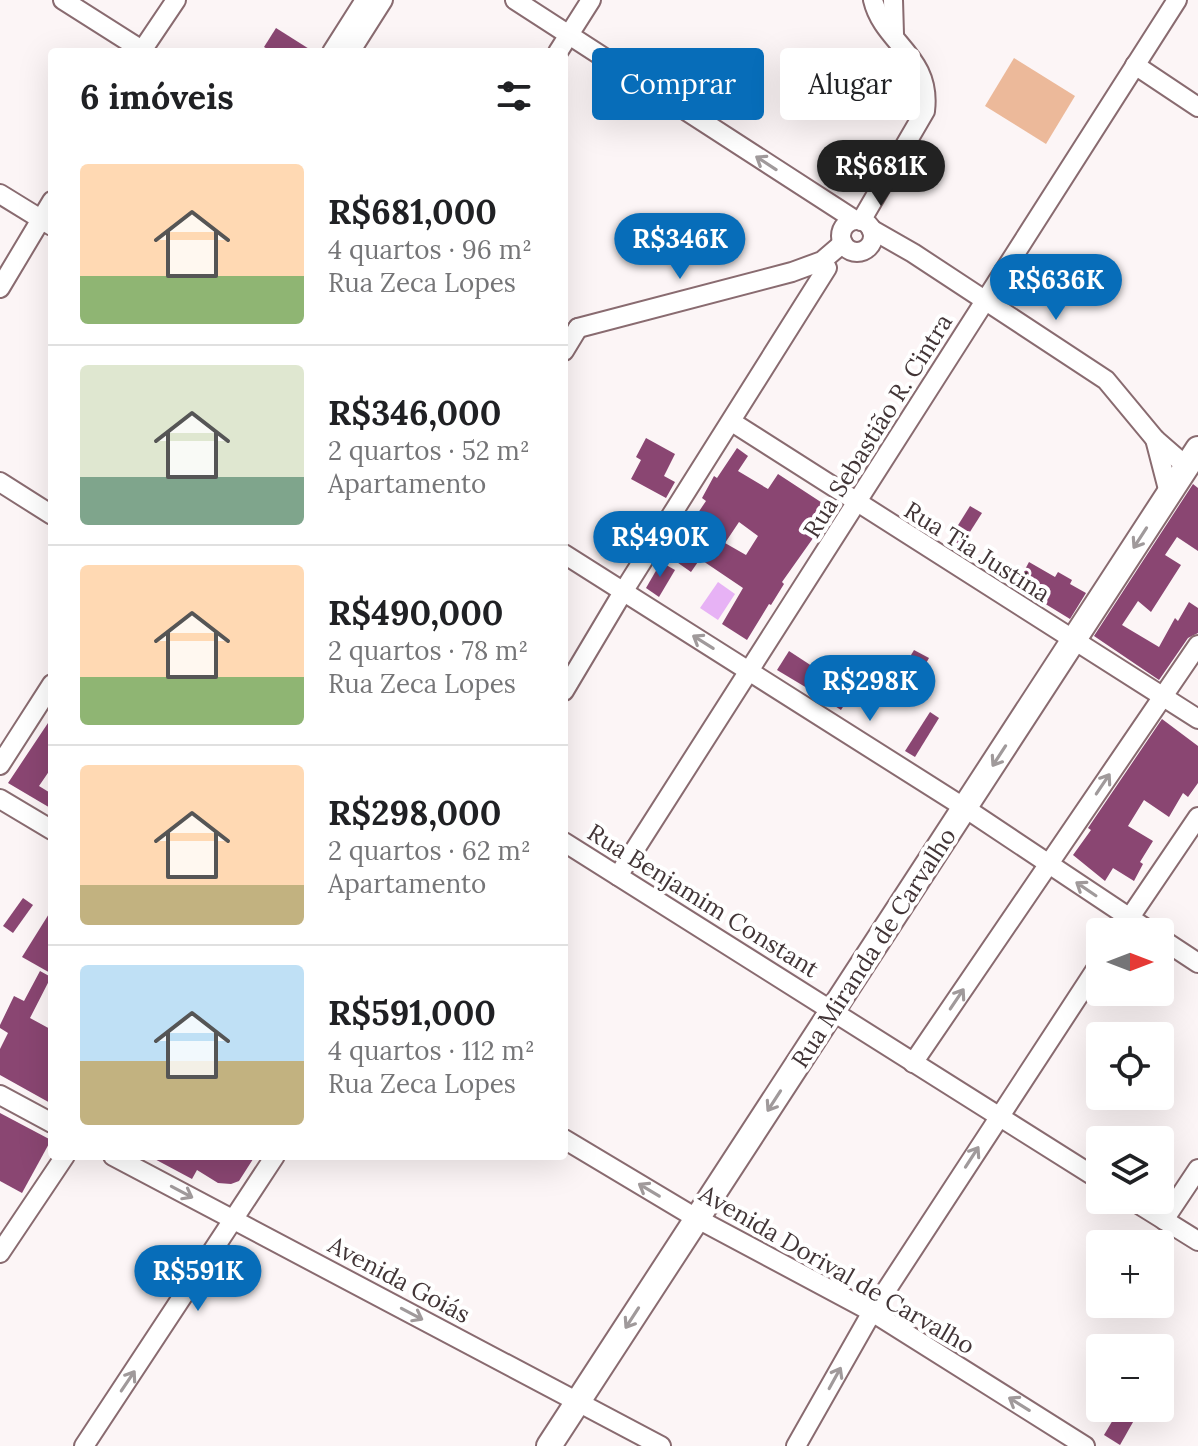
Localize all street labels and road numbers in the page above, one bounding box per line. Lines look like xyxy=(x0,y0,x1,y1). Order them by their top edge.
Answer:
street label: Rua Sebastião R. Cintra xyxy=(796,308,959,543)
street label: Rua Tia Justina xyxy=(899,494,1056,609)
street label: Rua Benjamim Constant xyxy=(582,817,825,985)
street label: Rua Miranda de Carvalho xyxy=(784,822,963,1073)
street label: Avenida Dorival de Carvalho xyxy=(693,1177,980,1361)
street label: Avenida Goiás xyxy=(322,1229,476,1330)

